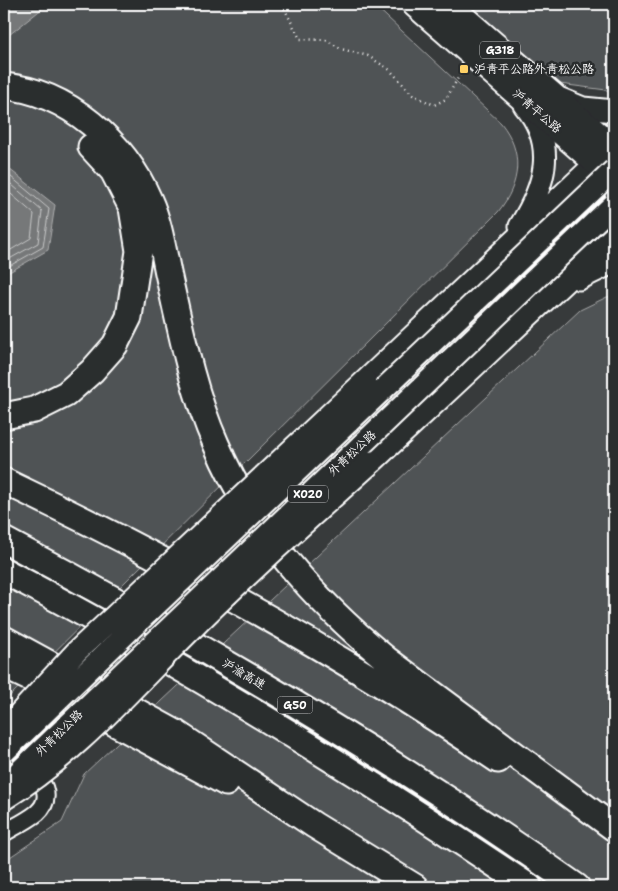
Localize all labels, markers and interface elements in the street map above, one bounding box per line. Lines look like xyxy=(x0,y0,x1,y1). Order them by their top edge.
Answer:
road number: G318 xyxy=(480,42,520,58)
place label: 沪青平公路外青松公路 xyxy=(474,61,594,77)
marker: 沪青平公路外青松公路 xyxy=(458,63,470,75)
street label: 沪青平公路 xyxy=(509,85,565,137)
street label: 外青松公路 xyxy=(325,427,379,479)
road number: X020 xyxy=(288,486,328,502)
street label: 沪渝高速 xyxy=(219,655,269,693)
road number: G50 xyxy=(278,696,312,714)
street label: 外青松公路 xyxy=(32,706,86,760)

